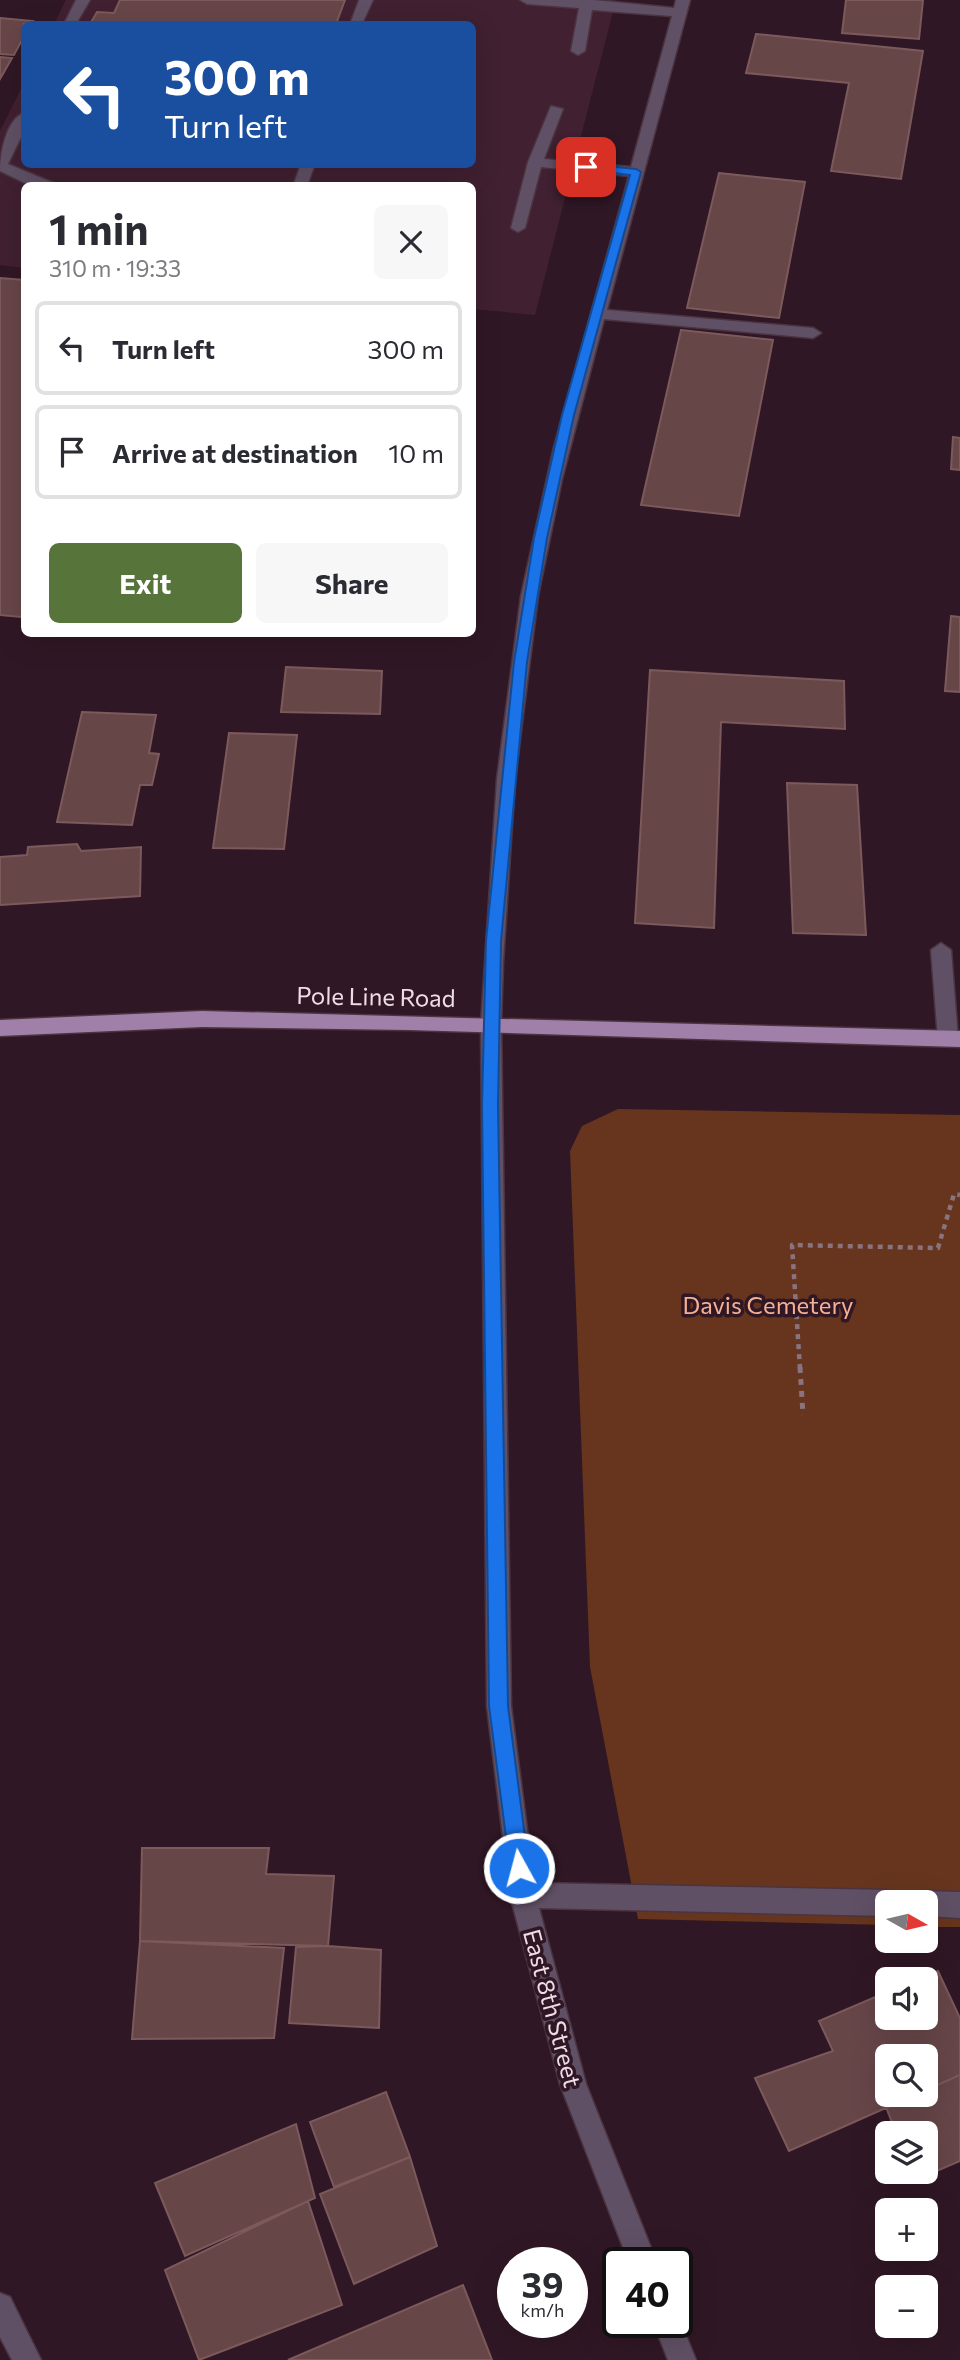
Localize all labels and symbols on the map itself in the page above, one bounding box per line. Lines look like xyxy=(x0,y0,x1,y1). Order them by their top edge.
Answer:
pin xyxy=(556,137,616,197)
street label: Pole Line Road xyxy=(296,980,456,1012)
park label: Davis Cemetery xyxy=(683,1290,853,1319)
position arrow xyxy=(482,1831,556,1905)
north arrow xyxy=(875,1890,938,1953)
street label: East 8th Street xyxy=(518,1926,588,2090)
speed limit sign: 40 xyxy=(602,2247,693,2338)

